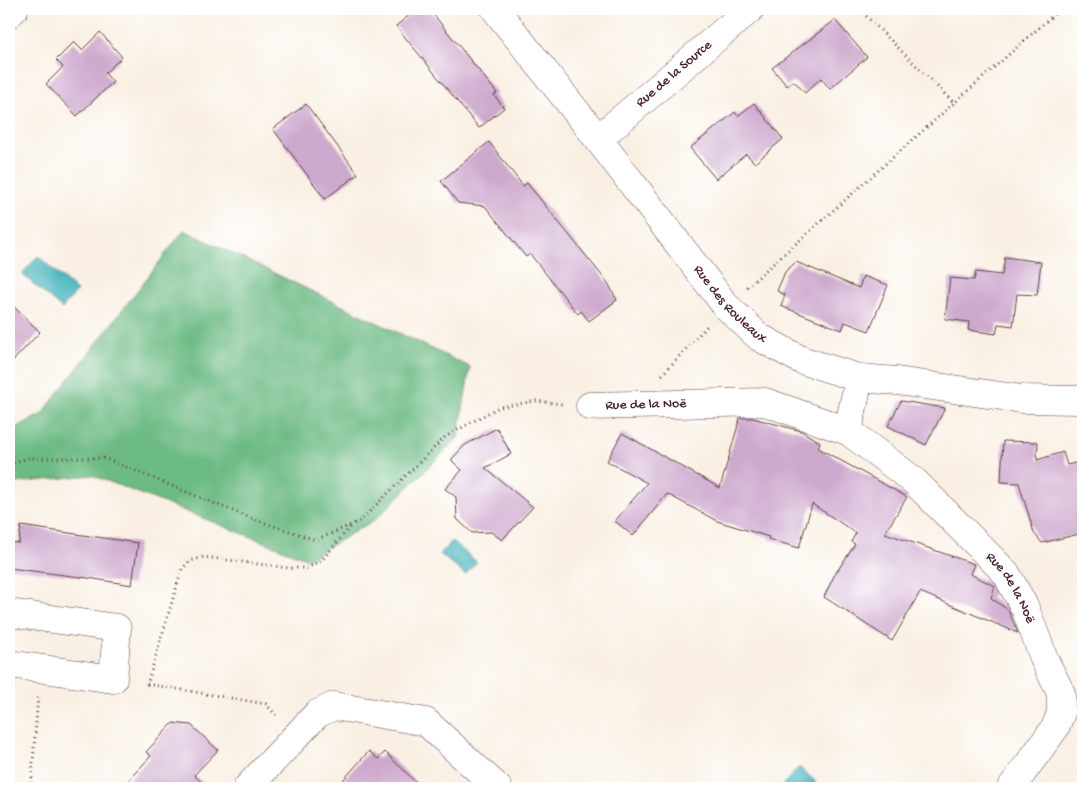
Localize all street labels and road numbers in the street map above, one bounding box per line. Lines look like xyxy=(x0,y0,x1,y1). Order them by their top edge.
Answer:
street label: Rue de la Source xyxy=(632,36,716,111)
street label: Rue des Rouleaux xyxy=(689,262,770,348)
street label: Rue de la Noë xyxy=(605,395,687,414)
street label: Rue de la Noë xyxy=(982,549,1039,626)

